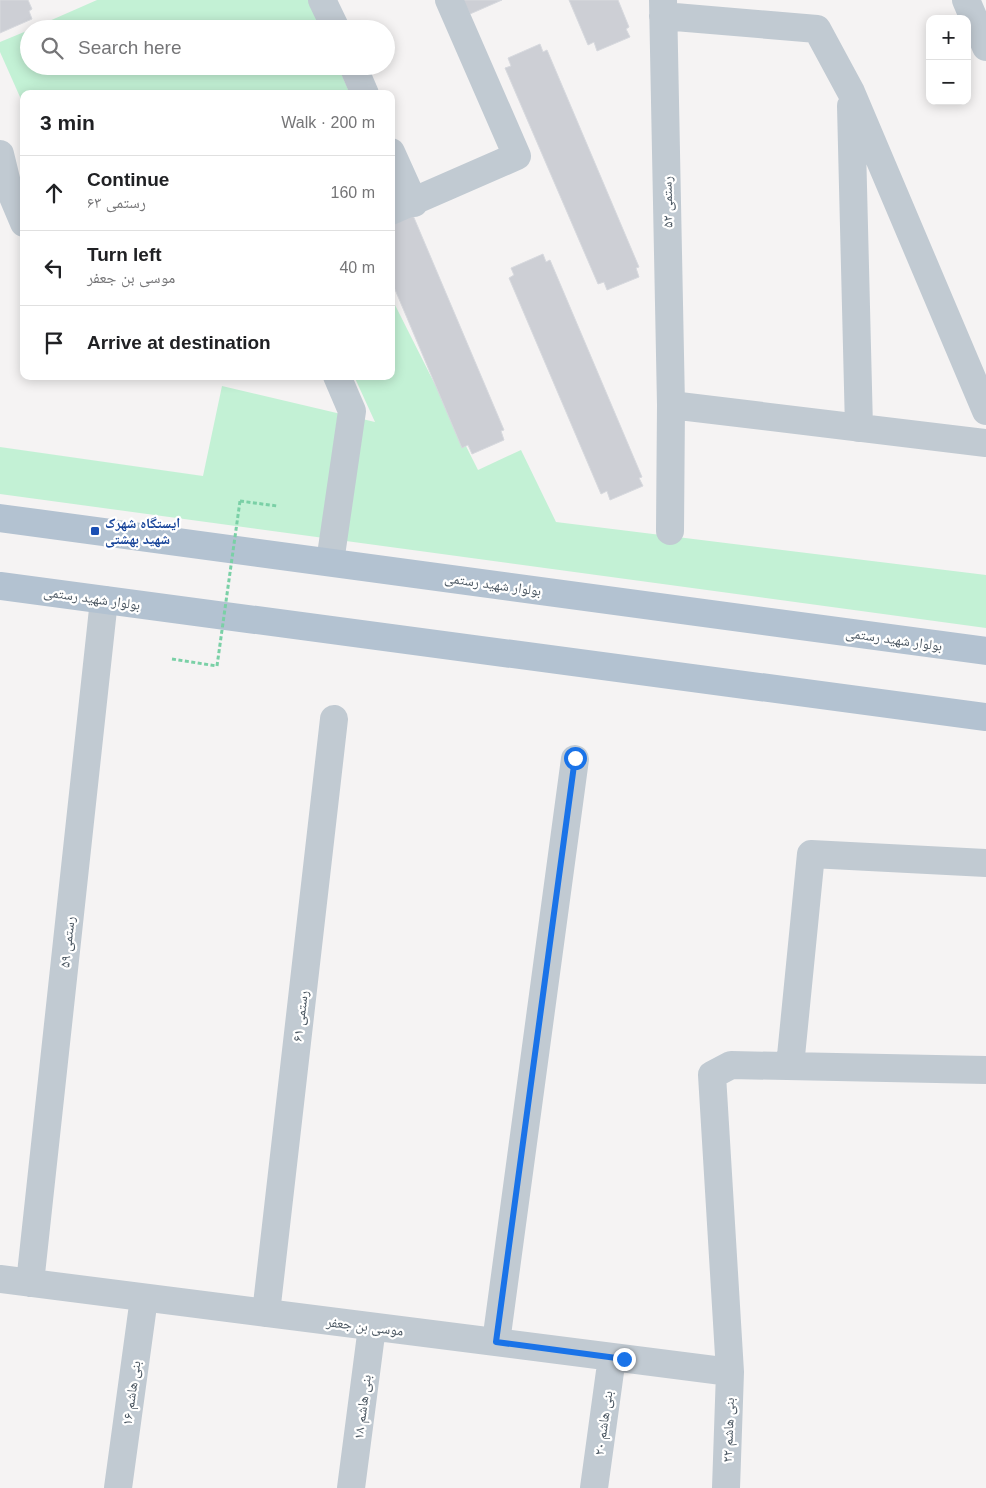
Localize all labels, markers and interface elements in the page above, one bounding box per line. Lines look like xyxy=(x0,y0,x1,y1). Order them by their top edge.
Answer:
map controls xyxy=(926,15,971,105)
button: + xyxy=(926,15,971,60)
search box xyxy=(20,20,395,75)
icon: search xyxy=(38,34,66,62)
text: Search here xyxy=(78,37,182,58)
button: − xyxy=(926,60,971,105)
text: 3 min xyxy=(40,111,95,134)
text: Walk · 200 m xyxy=(281,114,375,131)
text: Continue xyxy=(87,169,169,190)
street label: رستمی ۵۲ xyxy=(659,176,676,228)
icon: ahead xyxy=(40,179,68,207)
text: 160 m xyxy=(331,184,375,201)
text: رستمی ۶۳ xyxy=(87,194,146,211)
text: Turn left xyxy=(87,244,162,265)
icon: left xyxy=(40,254,68,282)
text: 40 m xyxy=(339,259,375,276)
text: موسی بن جعفر xyxy=(87,269,175,286)
icon: arrive xyxy=(40,329,68,357)
text: Arrive at destination xyxy=(87,332,271,353)
place label: ایستگاه شهرک شهید بهشتی xyxy=(105,515,180,548)
marker: ایستگاه شهرک شهید بهشتی xyxy=(89,525,101,537)
street label: بولوار شهید رستمی xyxy=(443,569,543,600)
street label: بولوار شهید رستمی xyxy=(42,583,142,614)
street label: بولوار شهید رستمی xyxy=(844,624,944,655)
route start xyxy=(564,747,587,770)
street label: رستمی ۵۹ xyxy=(56,916,79,969)
street label: رستمی ۶۱ xyxy=(289,989,312,1043)
street label: موسی بن جعفر xyxy=(325,1313,404,1340)
route end xyxy=(613,1348,636,1371)
street label: بنی هاشم ۱۶ xyxy=(119,1359,145,1427)
street label: بنی هاشم ۱۸ xyxy=(350,1374,376,1441)
street label: بنی هاشم ۲۰ xyxy=(591,1389,617,1457)
street label: بنی هاشم ۲۲ xyxy=(719,1397,739,1463)

